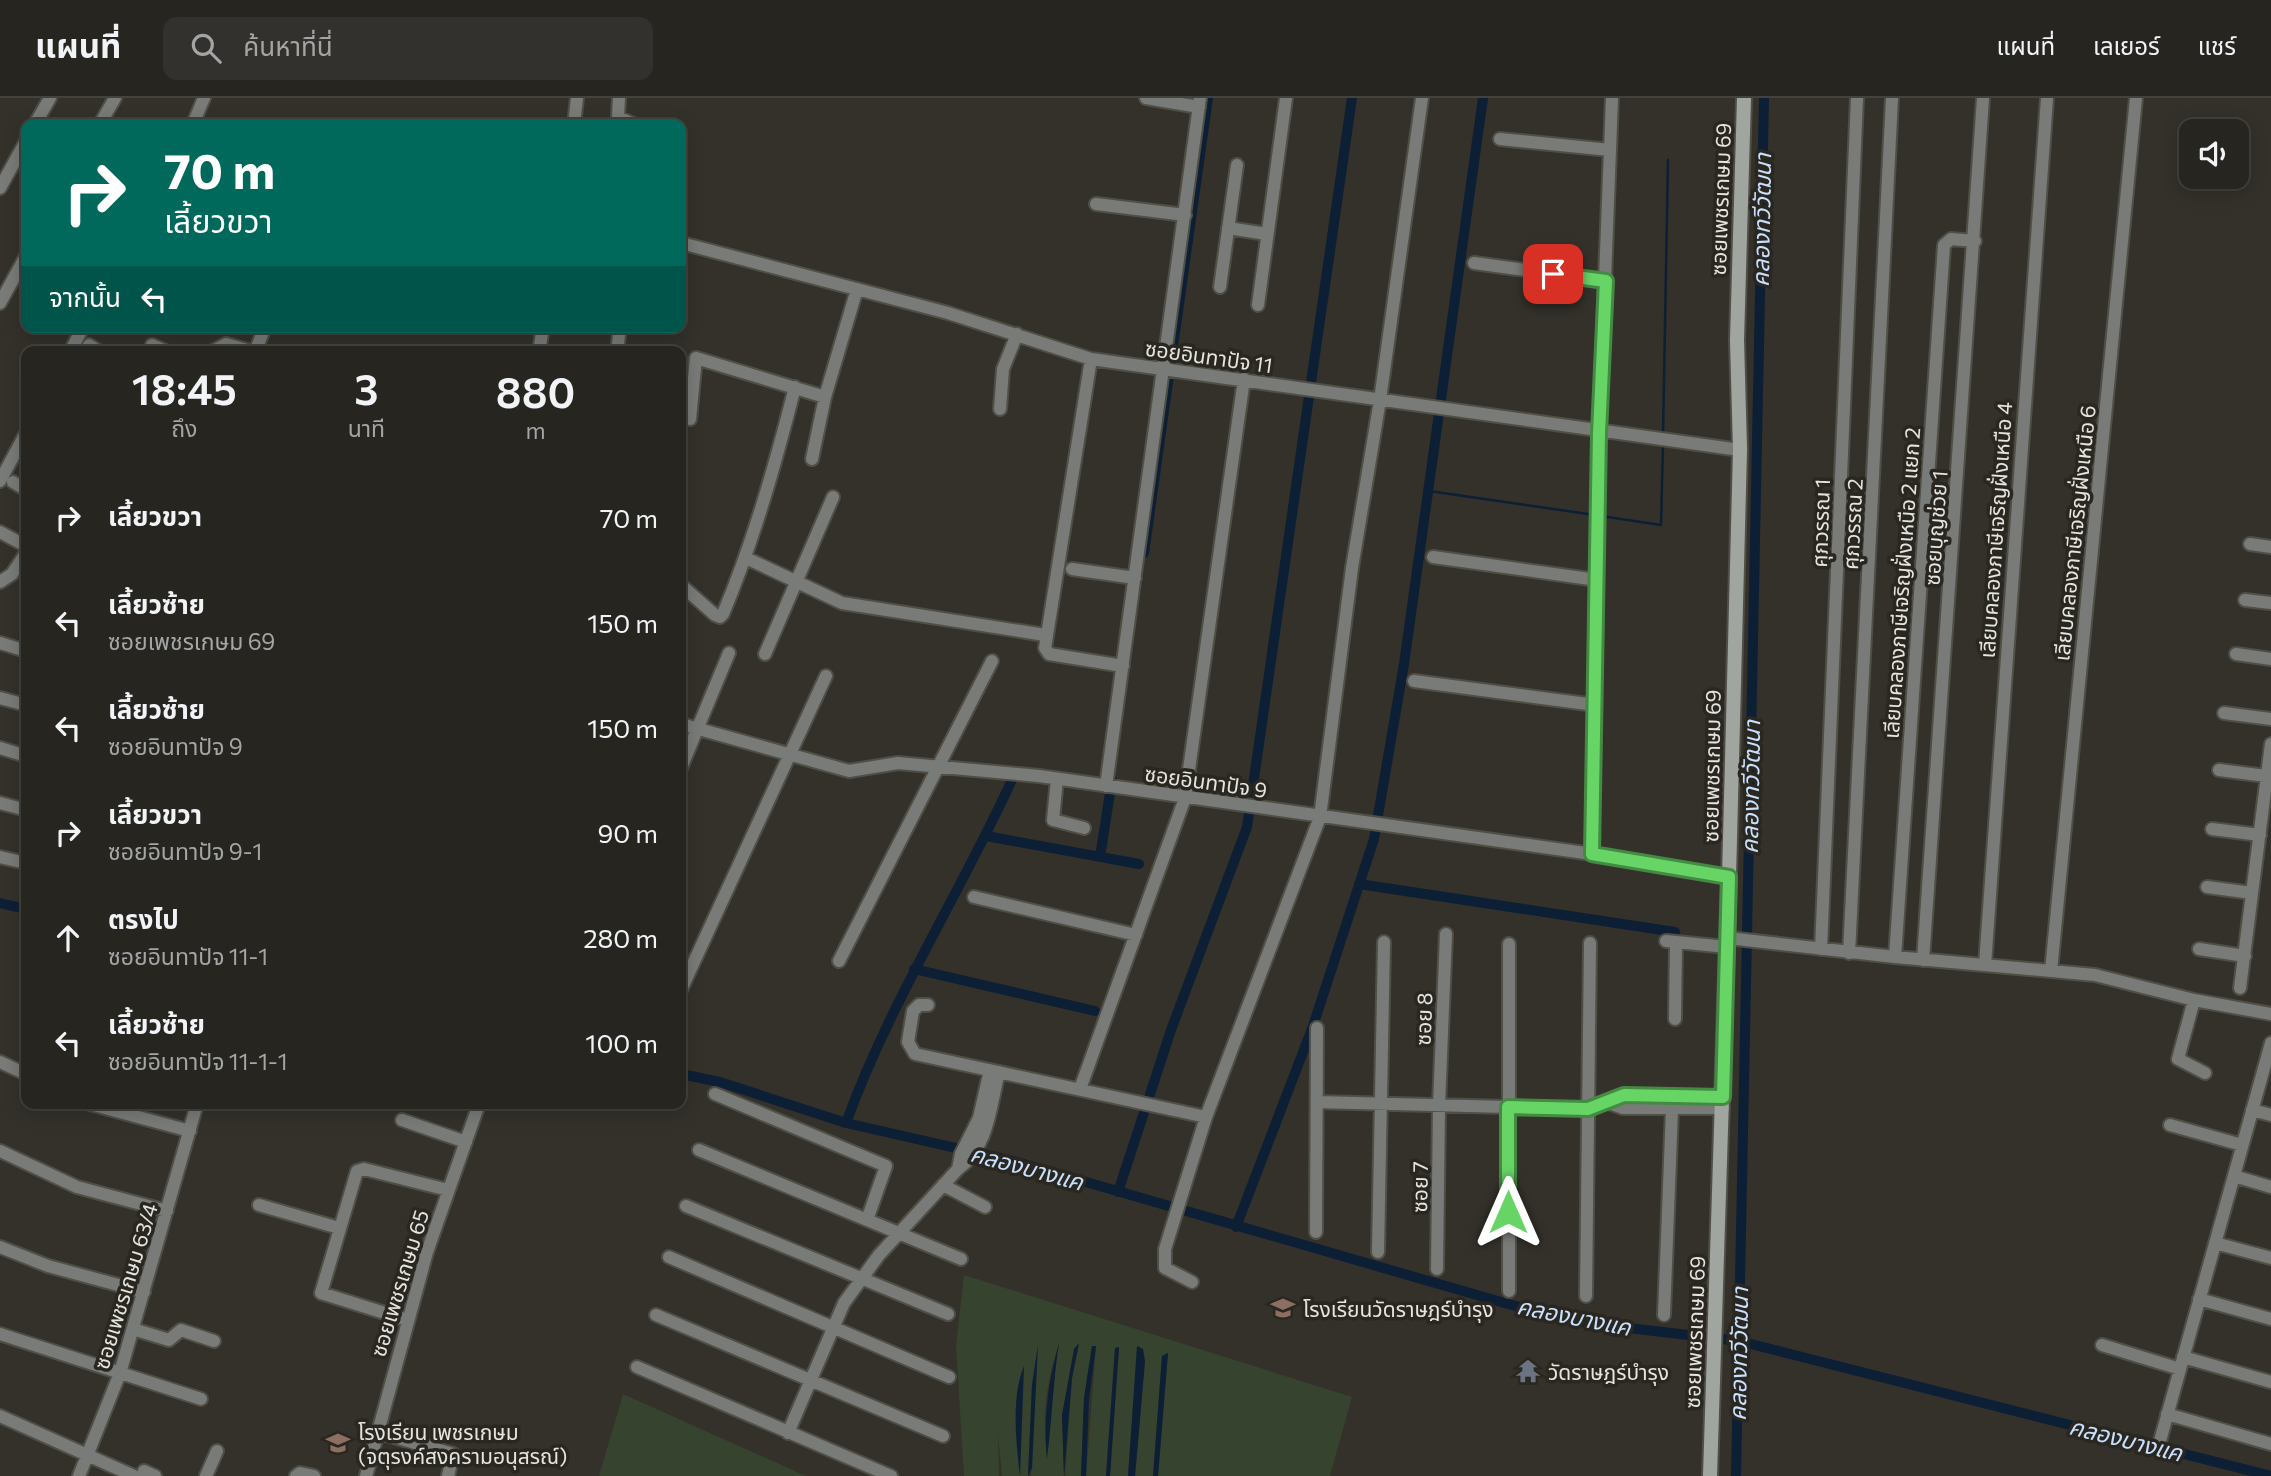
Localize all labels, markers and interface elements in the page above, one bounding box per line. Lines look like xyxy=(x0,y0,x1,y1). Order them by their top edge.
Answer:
search box xyxy=(163,17,653,80)
text: แผนที่ xyxy=(35,24,121,65)
icon: search xyxy=(187,29,225,67)
text: ค้นหาที่นี่ xyxy=(243,30,333,61)
text: แผนที่ xyxy=(1997,31,2055,60)
text: เลเยอร์ xyxy=(2093,31,2160,60)
text: แชร์ xyxy=(2198,31,2236,60)
map controls xyxy=(2179,119,2249,189)
button: sound xyxy=(2179,119,2249,189)
street label: ซอยเพชรเกษม 69 xyxy=(1705,122,1735,276)
text: 70 m xyxy=(164,139,275,199)
icon: right xyxy=(49,147,140,238)
water label: คลองทวีวัฒนา xyxy=(1746,151,1776,287)
text: เลี้ยวขวา xyxy=(164,200,272,240)
pin xyxy=(1523,244,1583,304)
icon: arrive xyxy=(1534,255,1572,293)
icon: left xyxy=(135,280,173,318)
text: จากนั้น xyxy=(49,281,121,312)
street label: ซอยอินทาปัจ 11 xyxy=(1144,335,1274,377)
text: 18:45 xyxy=(132,362,237,414)
text: 3 xyxy=(354,362,379,414)
text: 880 xyxy=(496,365,575,417)
street label: เลียบคลองภาษีเจริญฝั่งเหนือ 4 xyxy=(1973,400,2016,659)
street label: เลียบคลองภาษีเจริญฝั่งเหนือ 6 xyxy=(2048,404,2100,662)
text: ถึง xyxy=(171,414,197,442)
text: นาที xyxy=(348,414,385,442)
text: m xyxy=(525,416,546,444)
street label: เลียบคลองภาษีเจริญฝั่งเหนือ 2 แยก 2 xyxy=(1877,426,1924,740)
street label: ซอยบุญช่วย 1 xyxy=(1919,470,1953,587)
street label: ศุภวรรณ 1 xyxy=(1806,478,1836,568)
street label: ศุภวรรณ 2 xyxy=(1837,478,1869,570)
icon: right xyxy=(49,499,87,537)
text: เลี้ยวขวา xyxy=(108,500,202,531)
text: 70 m xyxy=(600,502,658,533)
text: เลี้ยวซ้าย xyxy=(108,588,205,619)
icon: left xyxy=(49,604,87,642)
text: 150 m xyxy=(587,607,658,638)
text: ซอยเพชรเกษม 69 xyxy=(108,627,275,655)
street label: ซอยเพชรเกษม 69 xyxy=(1697,689,1725,843)
text: เลี้ยวซ้าย xyxy=(108,693,205,724)
icon: left xyxy=(49,709,87,747)
text: 150 m xyxy=(587,712,658,743)
water label: คลองทวีวัฒนา xyxy=(1735,718,1765,854)
text: ซอยอินทาปัจ 9 xyxy=(108,732,243,760)
street label: ซอยอินทาปัจ 9 xyxy=(1143,760,1269,802)
text: เลี้ยวขวา xyxy=(108,798,202,829)
icon: right xyxy=(49,814,87,852)
text: 90 m xyxy=(598,817,658,848)
text: ซอยอินทาปัจ 9-1 xyxy=(108,837,262,865)
text: ตรงไป xyxy=(108,903,179,934)
icon: ahead xyxy=(49,919,87,957)
text: 280 m xyxy=(583,922,658,953)
text: ซอยอินทาปัจ 11-1 xyxy=(108,942,268,970)
street label: ซอย 8 xyxy=(1410,992,1436,1046)
text: เลี้ยวซ้าย xyxy=(108,1008,205,1039)
icon: left xyxy=(49,1024,87,1062)
text: 100 m xyxy=(585,1027,658,1058)
text: ซอยอินทาปัจ 11-1-1 xyxy=(108,1047,288,1075)
water label: คลองบางแค xyxy=(968,1139,1087,1196)
street label: ซอย 7 xyxy=(1406,1161,1432,1213)
position arrow xyxy=(1471,1175,1545,1249)
street label: ซอยเพชรเกษม 63/4 xyxy=(88,1200,162,1372)
street label: ซอยเพชรเกษม 65 xyxy=(365,1206,433,1360)
street label: ซอยเพชรเกษม 69 xyxy=(1679,1255,1709,1409)
water label: คลองทวีวัฒนา xyxy=(1723,1285,1753,1421)
water label: คลองบางแค xyxy=(1515,1291,1634,1341)
school or university icon: โรงเรียนวัดราษฎร์บำรุง xyxy=(1269,1294,1297,1322)
place label: โรงเรียนวัดราษฎร์บำรุง xyxy=(1303,1296,1494,1323)
temple icon: วัดราษฎร์บำรุง xyxy=(1514,1357,1542,1385)
place label: วัดราษฎร์บำรุง xyxy=(1548,1359,1669,1386)
water label: คลองบางแค xyxy=(2067,1411,2186,1467)
place label: โรงเรียน เพชรเกษม (จตุรงค์สงครามอนุสรณ์) xyxy=(358,1419,567,1470)
school or university icon: โรงเรียน เพชรเกษม (จตุรงค์สงครามอนุสรณ์) xyxy=(324,1429,352,1457)

